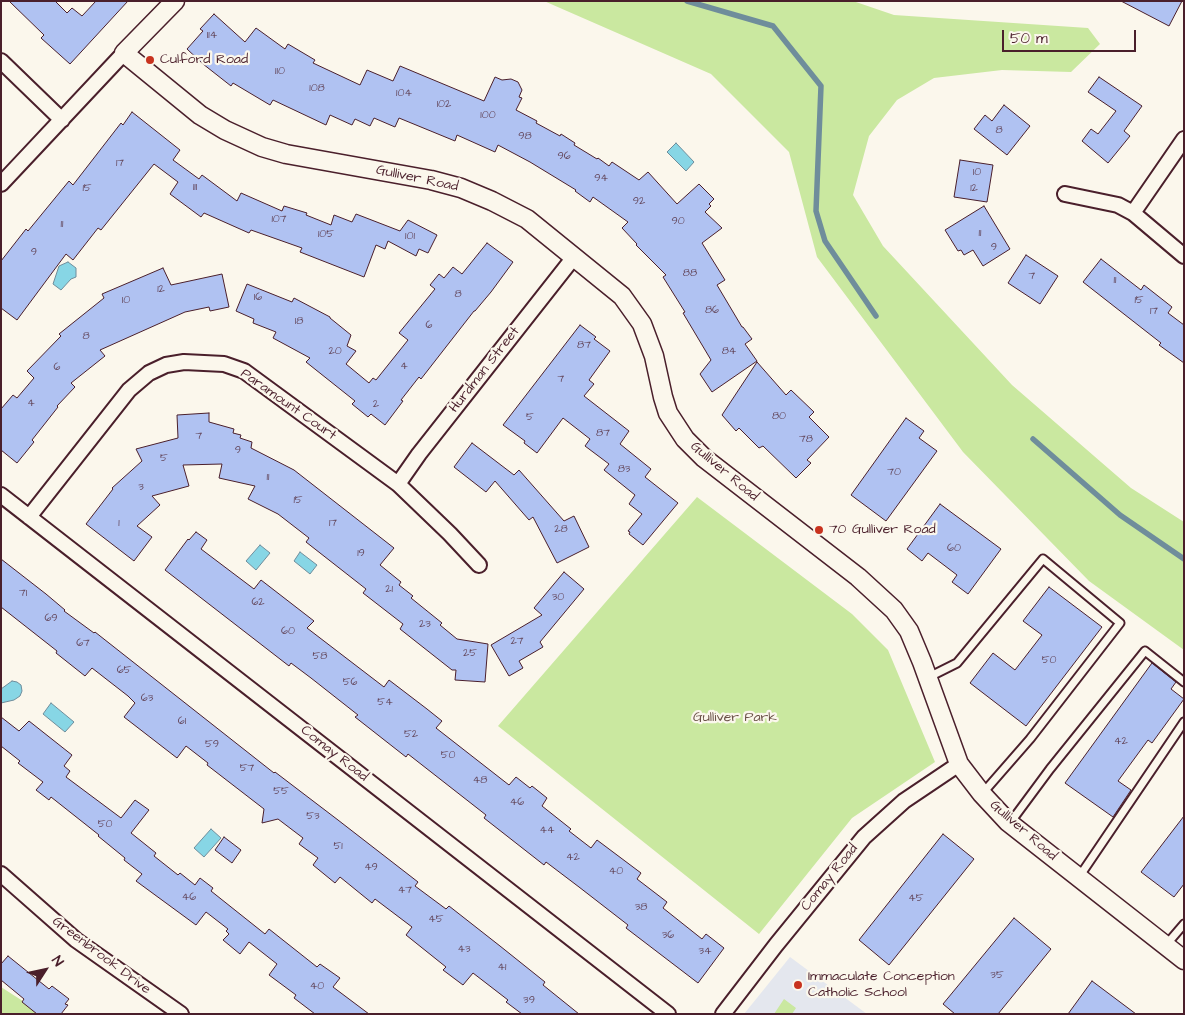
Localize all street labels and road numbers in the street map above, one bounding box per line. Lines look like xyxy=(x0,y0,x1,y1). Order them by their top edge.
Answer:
street label: Gulliver Road xyxy=(374,162,460,196)
street label: Hurdman Street xyxy=(446,324,524,416)
street label: Paramount Court xyxy=(237,366,339,444)
street label: Gulliver Road xyxy=(687,439,761,505)
street label: Comay Road xyxy=(297,722,371,786)
street label: Gulliver Road xyxy=(986,797,1060,865)
street label: Comay Road xyxy=(798,841,862,915)
street label: Greenbrook Drive xyxy=(48,914,154,998)

